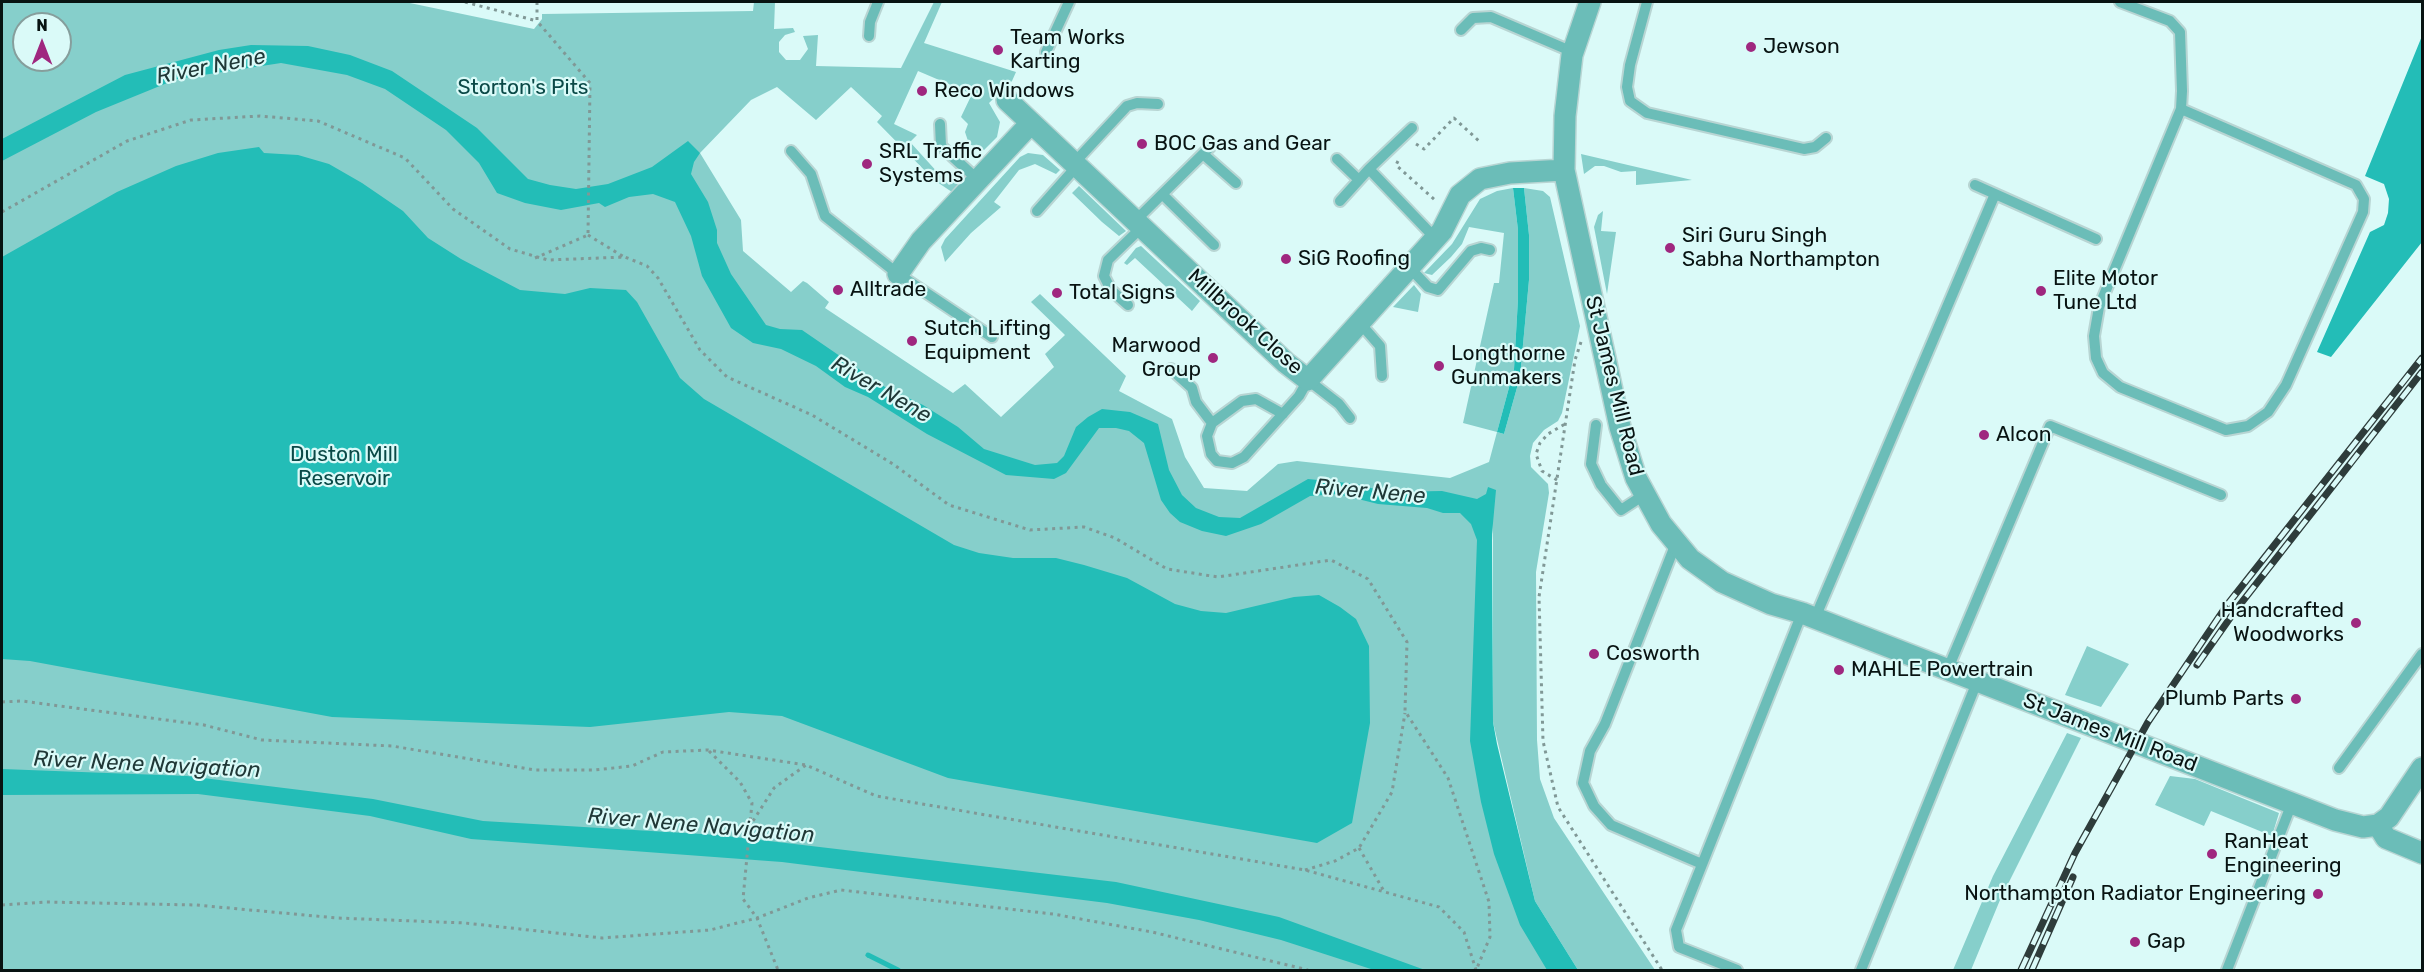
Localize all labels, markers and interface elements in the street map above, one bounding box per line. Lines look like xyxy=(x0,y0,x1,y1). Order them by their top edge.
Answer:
north arrow xyxy=(12,12,72,72)
text: N xyxy=(36,16,48,35)
place label: Team Works Karting xyxy=(1010,25,1125,75)
place label: Jewson xyxy=(1763,34,1840,60)
marker: Jewson xyxy=(1744,40,1758,54)
water label: River Nene xyxy=(154,43,268,91)
marker: Team Works Karting xyxy=(991,43,1005,57)
park label: Storton's Pits xyxy=(457,75,589,101)
place label: Reco Windows xyxy=(934,78,1074,104)
marker: Reco Windows xyxy=(915,84,929,98)
place label: BOC Gas and Gear xyxy=(1154,131,1331,157)
marker: BOC Gas and Gear xyxy=(1135,137,1149,151)
place label: SRL Traffic Systems xyxy=(879,139,982,189)
marker: SRL Traffic Systems xyxy=(860,157,874,171)
place label: Siri Guru Singh Sabha Northampton xyxy=(1682,223,1880,273)
marker: Siri Guru Singh Sabha Northampton xyxy=(1663,241,1677,255)
place label: SiG Roofing xyxy=(1298,246,1410,272)
marker: SiG Roofing xyxy=(1279,252,1293,266)
street label: Millbrook Close xyxy=(1182,264,1308,380)
place label: Elite Motor Tune Ltd xyxy=(2053,266,2158,316)
place label: Alltrade xyxy=(850,277,926,303)
place label: Total Signs xyxy=(1069,280,1175,306)
marker: Alltrade xyxy=(831,283,845,297)
marker: Elite Motor Tune Ltd xyxy=(2034,284,2048,298)
marker: Total Signs xyxy=(1050,286,1064,300)
street label: St James Mill Road xyxy=(1579,293,1649,479)
place label: Sutch Lifting Equipment xyxy=(924,316,1051,366)
place label: Marwood Group xyxy=(1112,333,1201,383)
marker: Sutch Lifting Equipment xyxy=(905,334,919,348)
place label: Longthorne Gunmakers xyxy=(1451,341,1565,391)
water label: River Nene xyxy=(826,351,936,429)
marker: Marwood Group xyxy=(1206,351,1220,365)
marker: Longthorne Gunmakers xyxy=(1432,359,1446,373)
place label: Alcon xyxy=(1996,422,2052,448)
marker: Alcon xyxy=(1977,428,1991,442)
park label: Duston Mill Reservoir xyxy=(290,442,398,492)
water label: River Nene xyxy=(1314,474,1426,510)
place label: Handcrafted Woodworks xyxy=(2221,598,2344,648)
marker: Handcrafted Woodworks xyxy=(2349,616,2363,630)
place label: Cosworth xyxy=(1606,641,1700,667)
marker: Cosworth xyxy=(1587,647,1601,661)
place label: MAHLE Powertrain xyxy=(1851,657,2033,683)
marker: MAHLE Powertrain xyxy=(1832,663,1846,677)
place label: Plumb Parts xyxy=(2165,686,2284,712)
street label: St James Mill Road xyxy=(2019,688,2201,778)
marker: Plumb Parts xyxy=(2289,692,2303,706)
water label: River Nene Navigation xyxy=(33,746,261,784)
water label: River Nene Navigation xyxy=(586,803,816,849)
place label: RanHeat Engineering xyxy=(2224,829,2342,879)
marker: RanHeat Engineering xyxy=(2205,847,2219,861)
place label: Northampton Radiator Engineering xyxy=(1964,881,2306,907)
marker: Northampton Radiator Engineering xyxy=(2311,887,2325,901)
place label: Gap xyxy=(2147,929,2185,955)
marker: Gap xyxy=(2128,935,2142,949)

